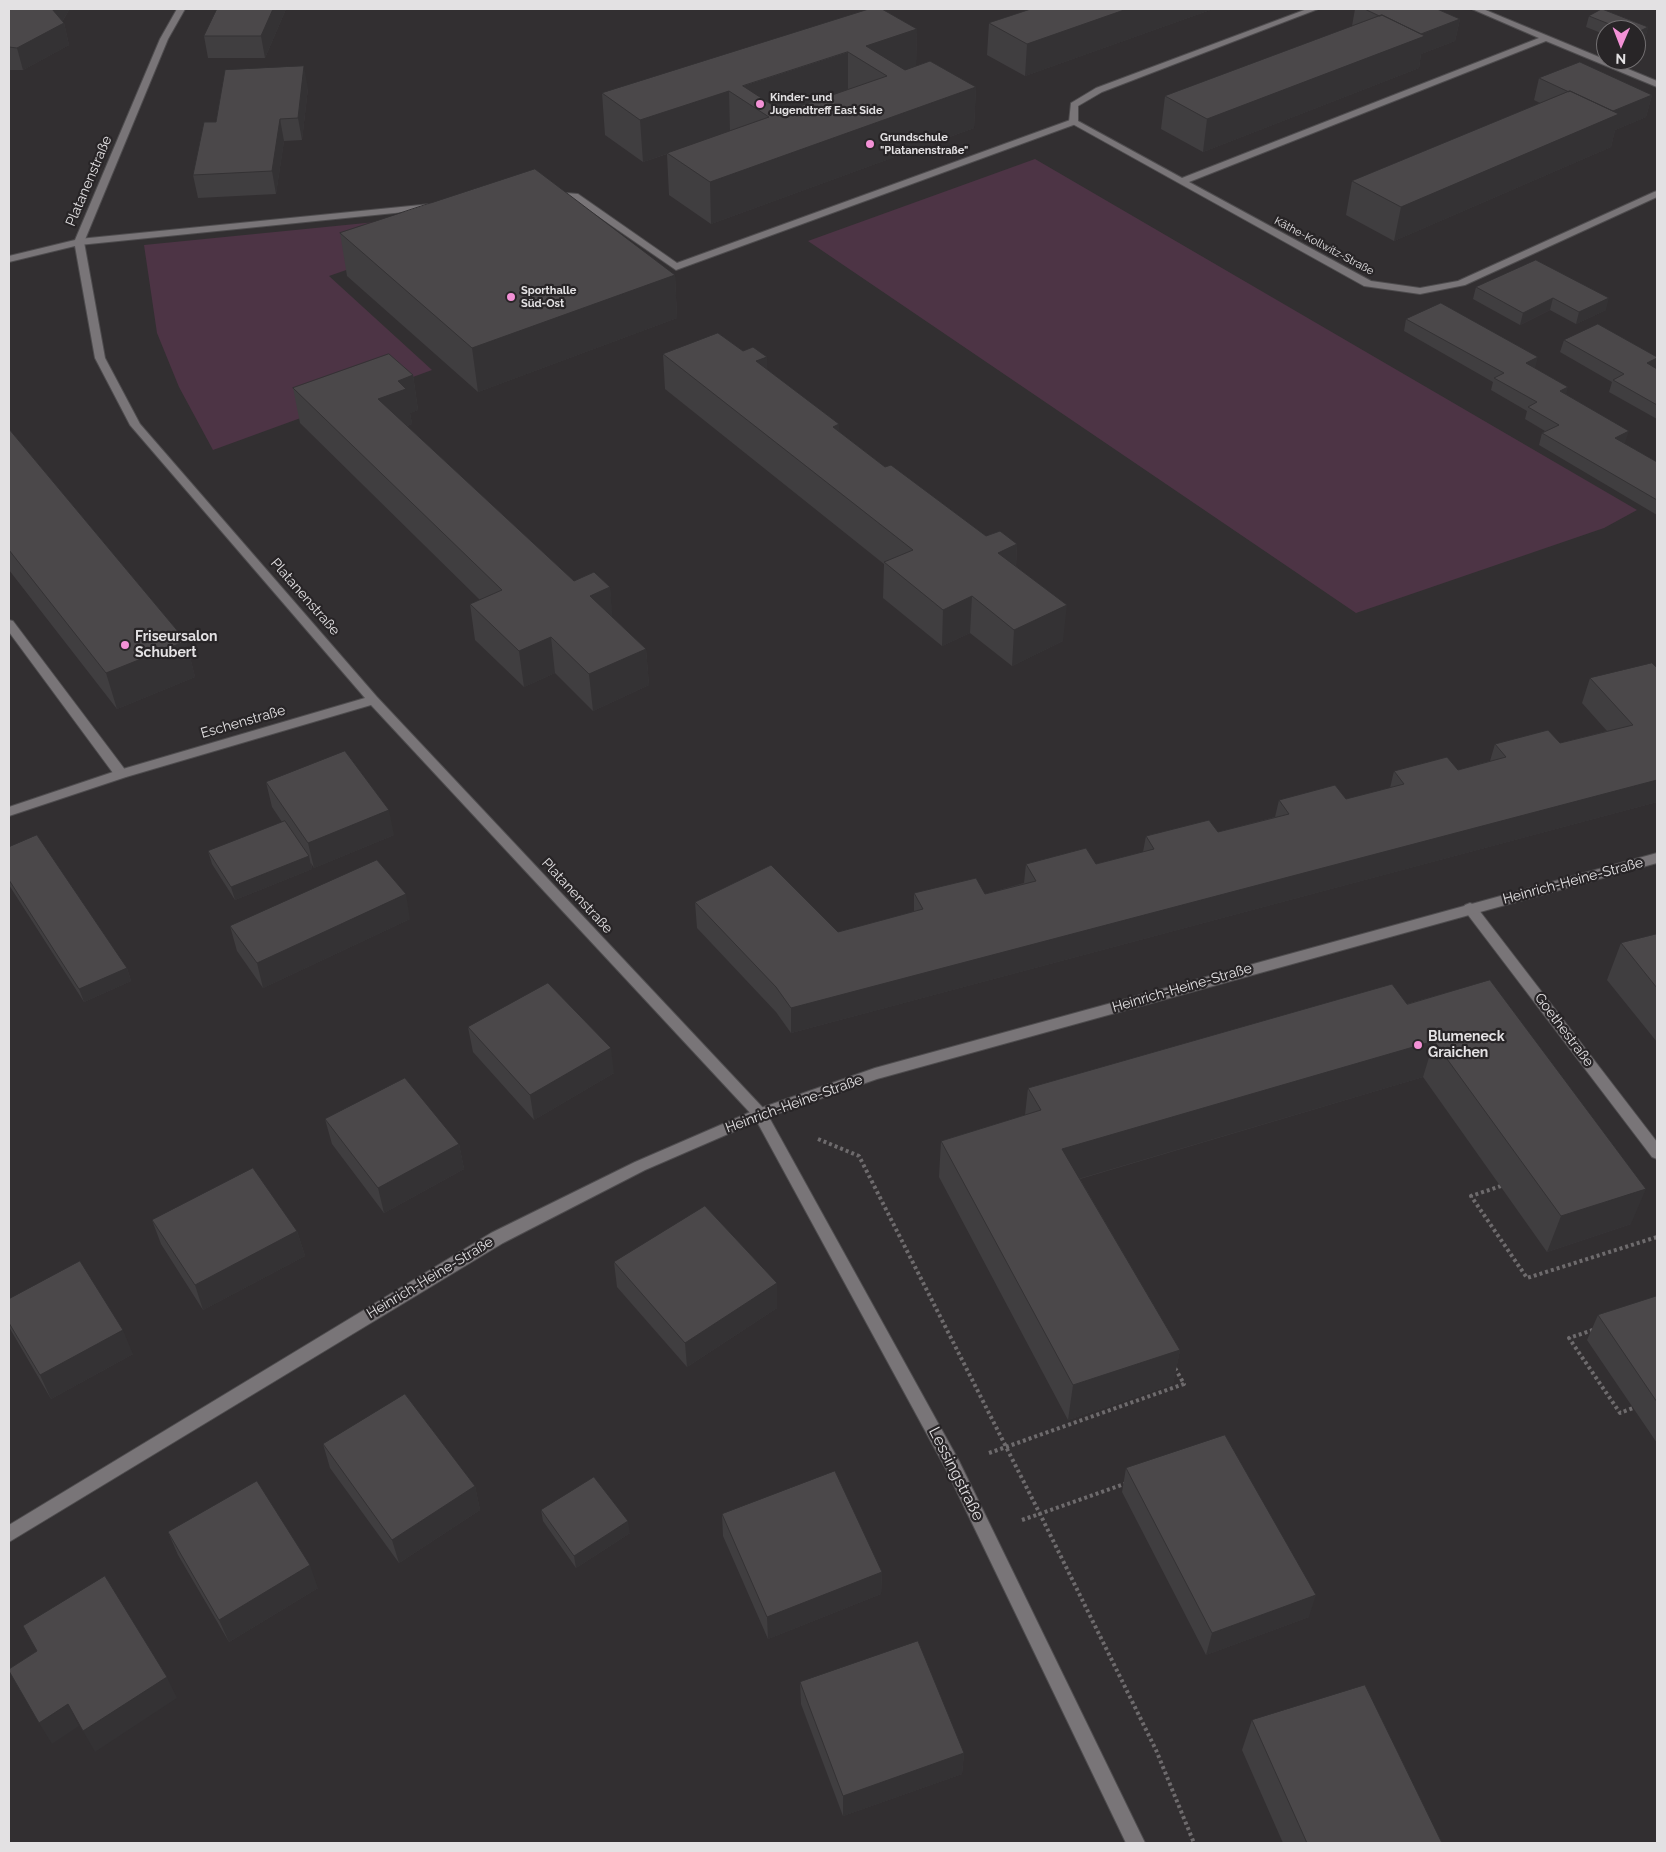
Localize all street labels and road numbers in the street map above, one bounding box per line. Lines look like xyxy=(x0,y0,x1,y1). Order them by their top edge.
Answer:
street label: Platanenstraße xyxy=(62,133,116,229)
street label: Käthe-Kollwitz-Straße xyxy=(1272,214,1376,278)
street label: Platanenstraße xyxy=(267,555,343,639)
street label: Eschenstraße xyxy=(199,702,287,742)
street label: Heinrich-Heine-Straße xyxy=(1501,854,1645,908)
street label: Platanenstraße xyxy=(538,855,616,937)
street label: Heinrich-Heine-Straße xyxy=(1110,960,1254,1016)
street label: Goethestraße xyxy=(1531,990,1597,1070)
street label: Heinrich-Heine-Straße xyxy=(723,1071,865,1137)
street label: Heinrich-Heine-Straße xyxy=(364,1234,496,1322)
street label: Lessingstraße xyxy=(924,1424,988,1524)

